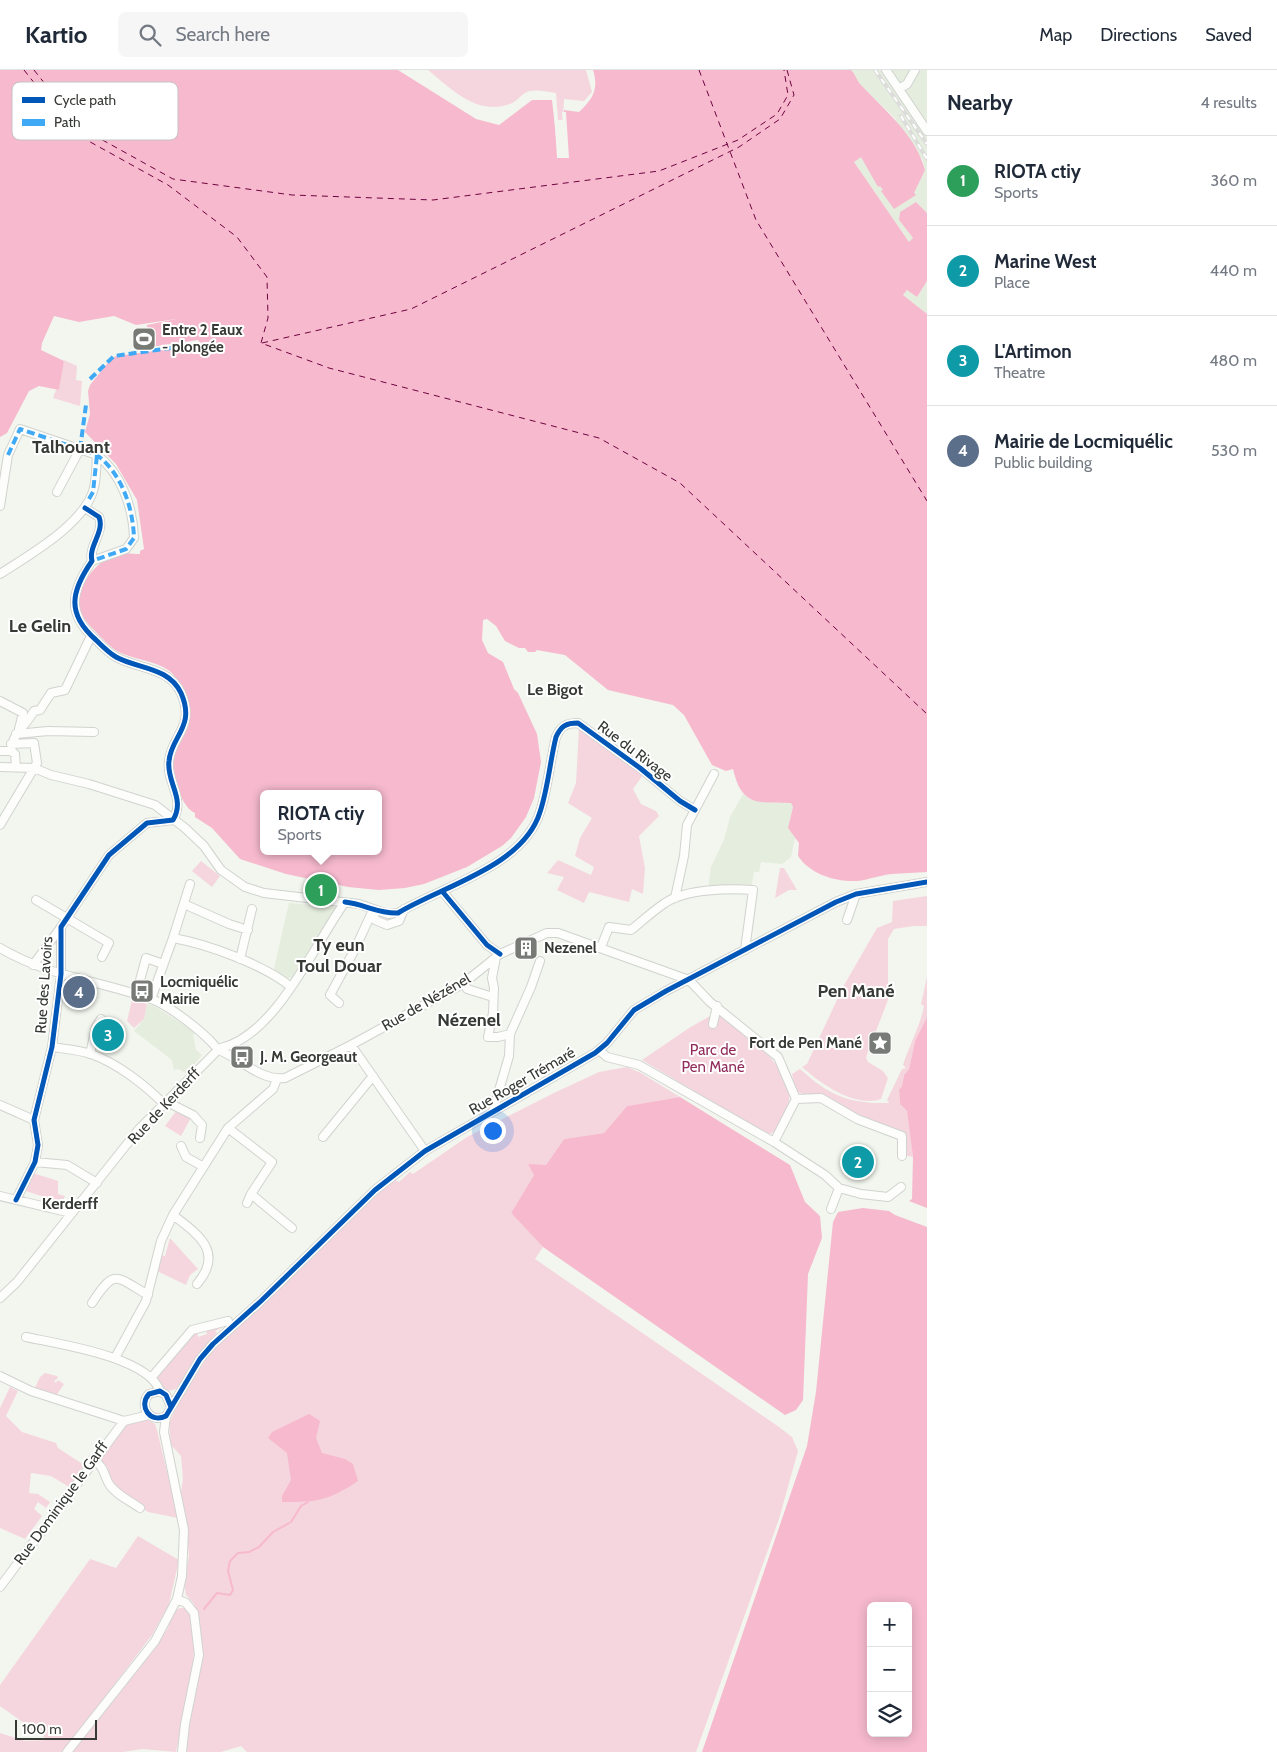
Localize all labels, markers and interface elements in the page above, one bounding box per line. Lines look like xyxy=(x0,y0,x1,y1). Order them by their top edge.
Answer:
search box xyxy=(118,12,468,57)
text: Kartio xyxy=(25,20,88,49)
icon: search xyxy=(136,21,164,49)
text: Search here xyxy=(176,23,270,46)
text: Map xyxy=(1039,24,1072,46)
text: Directions xyxy=(1100,24,1177,46)
text: Saved xyxy=(1205,24,1252,46)
legend xyxy=(12,82,178,140)
text: Nearby xyxy=(947,90,1013,115)
text: Cycle path xyxy=(54,91,116,109)
text: 4 results xyxy=(1200,93,1257,112)
text: Path xyxy=(54,113,81,131)
text: RIOTA ctiy xyxy=(994,160,1081,183)
text: 1 xyxy=(960,171,966,190)
text: 360 m xyxy=(1210,171,1257,190)
text: Sports xyxy=(994,183,1038,202)
text: Marine West xyxy=(994,250,1096,273)
text: 2 xyxy=(959,261,967,280)
text: 440 m xyxy=(1210,261,1257,280)
text: Place xyxy=(994,273,1030,292)
place label: Entre 2 Eaux - plongée xyxy=(162,321,243,356)
sports icon: Entre 2 Eaux - plongée xyxy=(131,326,157,352)
text: L'Artimon xyxy=(994,340,1072,363)
text: 3 xyxy=(959,351,967,370)
text: 480 m xyxy=(1209,351,1257,370)
text: Theatre xyxy=(994,363,1045,382)
text: Mairie de Locmiquélic xyxy=(994,430,1173,453)
district label: Talhouant xyxy=(32,436,110,458)
text: 4 xyxy=(958,441,968,460)
text: 530 m xyxy=(1211,441,1257,460)
text: Public building xyxy=(994,453,1092,472)
district label: Le Gelin xyxy=(9,615,71,637)
district label: Le Bigot xyxy=(527,680,583,699)
street label: Rue du Rivage xyxy=(594,717,676,785)
popup xyxy=(260,790,382,855)
text: RIOTA ctiy xyxy=(277,802,365,825)
text: Sports xyxy=(277,825,322,844)
pin: 1 xyxy=(305,871,337,909)
district label: Ty eun Toul Douar xyxy=(296,934,382,977)
building icon: Nezenel xyxy=(513,935,539,961)
street label: Rue des Lavoirs xyxy=(32,936,56,1034)
place label: Nezenel xyxy=(544,939,597,957)
street label: Rue de Nézénel xyxy=(378,969,474,1035)
pin: 4 xyxy=(63,973,95,1011)
place label: Locmiquélic Mairie xyxy=(160,973,239,1008)
bus stop icon: Locmiquélic Mairie xyxy=(129,978,155,1004)
district label: Pen Mané xyxy=(818,980,894,1002)
district label: Nézenel xyxy=(437,1009,501,1031)
pin: 3 xyxy=(92,1016,124,1054)
place icon: Fort de Pen Mané xyxy=(867,1030,893,1056)
place label: Fort de Pen Mané xyxy=(749,1034,862,1052)
park label: Parc de Pen Mané xyxy=(681,1041,745,1076)
street label: Rue Roger Trémaré xyxy=(466,1043,579,1119)
bus stop icon: J. M. Georgeaut xyxy=(229,1044,255,1070)
place label: J. M. Georgeaut xyxy=(259,1048,357,1066)
street label: Rue de Kerderff xyxy=(124,1064,204,1148)
your location xyxy=(480,1118,506,1144)
pin: 2 xyxy=(842,1143,874,1181)
district label: Kerderff xyxy=(42,1194,99,1213)
street label: Rue Dominique le Garff xyxy=(10,1438,112,1568)
map controls xyxy=(867,1602,912,1737)
button: + xyxy=(867,1602,912,1647)
button: − xyxy=(867,1647,912,1692)
button: layers xyxy=(867,1692,912,1737)
scale bar xyxy=(15,1717,98,1740)
text: 100 m xyxy=(22,1720,62,1738)

